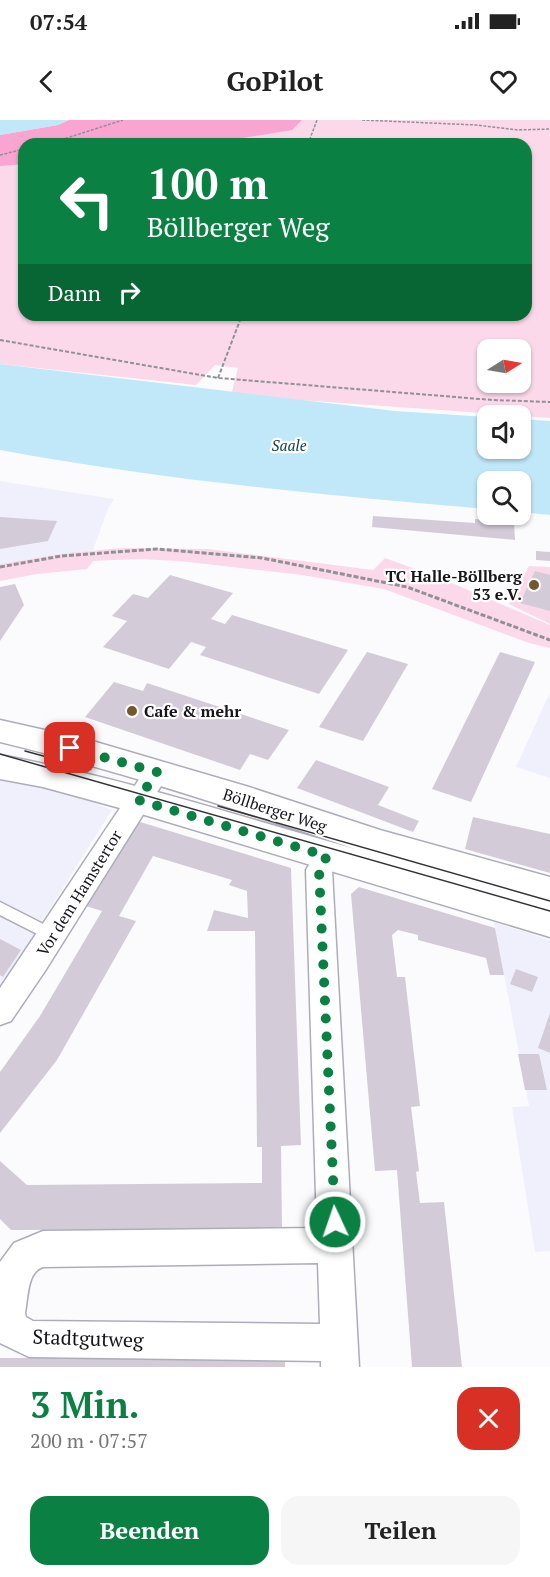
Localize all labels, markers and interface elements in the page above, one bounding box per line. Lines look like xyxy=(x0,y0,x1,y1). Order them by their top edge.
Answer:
text: 07:54 xyxy=(30,7,87,36)
text: GoPilot xyxy=(226,63,324,99)
icon: back xyxy=(30,65,63,98)
icon: heart xyxy=(487,65,520,98)
text: 100 m xyxy=(147,155,268,211)
icon: left xyxy=(48,162,126,240)
text: Böllberger Weg xyxy=(147,209,329,245)
icon: right xyxy=(113,276,146,309)
text: Dann xyxy=(48,278,101,307)
north arrow xyxy=(477,339,531,393)
map controls xyxy=(477,339,531,525)
button: sound xyxy=(477,405,531,459)
water label: Saale xyxy=(272,435,307,455)
button: search xyxy=(477,471,531,525)
place label: TC Halle-Böllberg 53 e.V. xyxy=(385,565,523,605)
marker: TC Halle-Böllberg 53 e.V. xyxy=(527,578,541,592)
place label: Cafe & mehr xyxy=(144,700,241,722)
marker: Cafe & mehr xyxy=(125,704,139,718)
pin xyxy=(44,722,95,773)
icon: arrive xyxy=(53,731,86,764)
street label: Böllberger Weg xyxy=(220,783,330,837)
street label: Vor dem Hamstertor xyxy=(31,825,127,960)
position arrow xyxy=(303,1190,367,1254)
street label: Stadtgutweg xyxy=(32,1323,144,1353)
text: 3 Min. xyxy=(30,1381,139,1428)
button: close xyxy=(457,1387,520,1450)
text: 200 m · 07:57 xyxy=(30,1427,148,1454)
button: Beenden xyxy=(30,1496,269,1565)
button: Teilen xyxy=(281,1496,520,1565)

